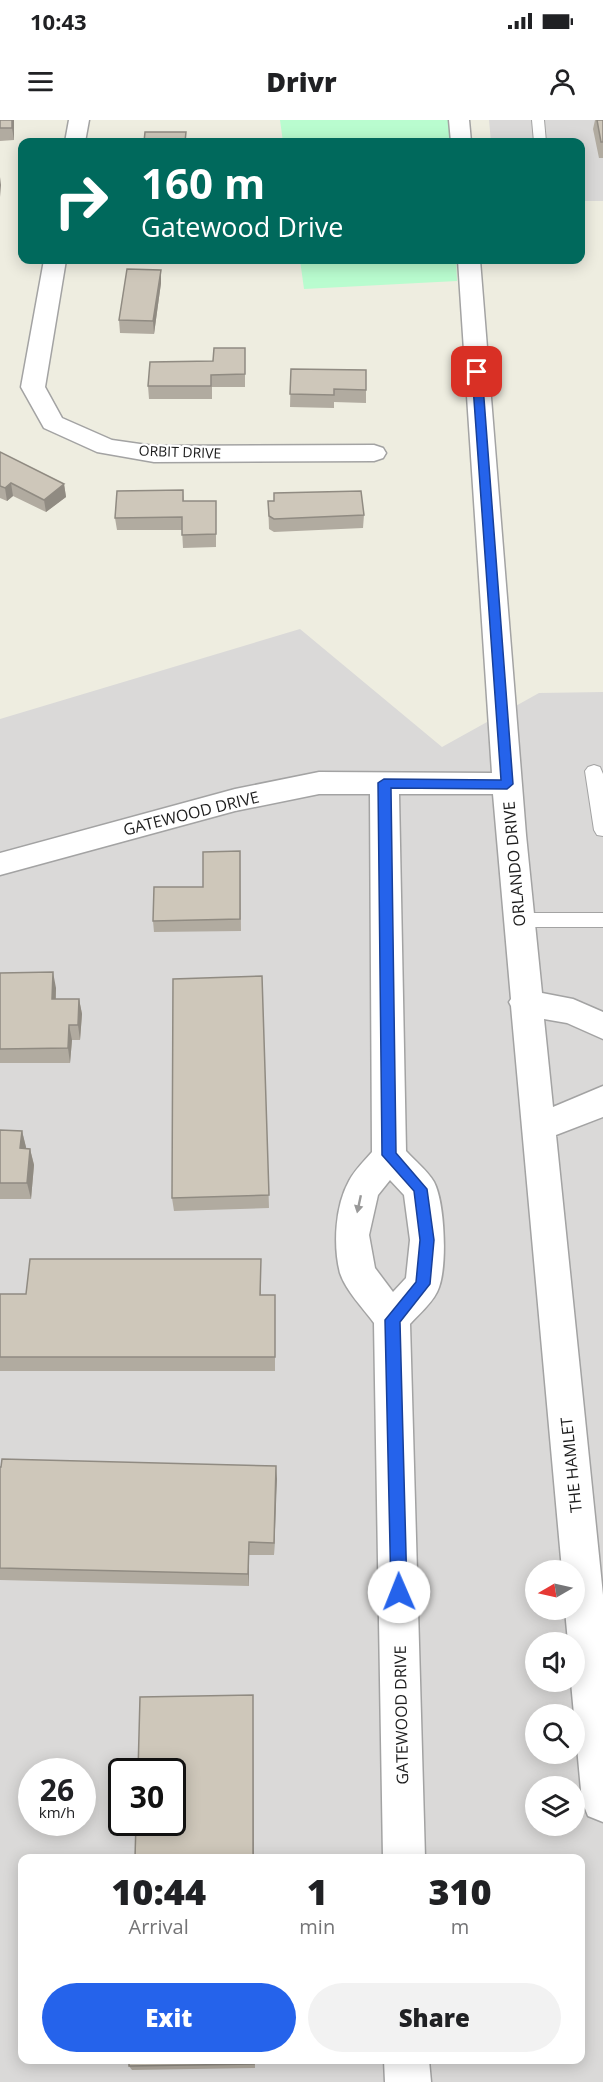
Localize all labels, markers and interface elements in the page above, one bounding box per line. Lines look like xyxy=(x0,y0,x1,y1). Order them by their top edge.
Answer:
text: 10:43 xyxy=(30,6,87,36)
text: Drivr xyxy=(266,63,337,100)
icon: menu xyxy=(24,65,57,98)
icon: person xyxy=(546,65,579,98)
text: 160 m xyxy=(141,154,265,211)
icon: right xyxy=(42,162,120,240)
text: Gatewood Drive xyxy=(141,208,343,245)
pin xyxy=(451,346,502,397)
icon: arrive xyxy=(460,355,493,388)
street label: ORBIT DRIVE xyxy=(138,441,222,462)
street label: GATEWOOD DRIVE xyxy=(121,785,261,841)
street label: ORLANDO DRIVE xyxy=(498,801,530,927)
one-way arrow xyxy=(354,1195,363,1214)
street label: THE HAMLET xyxy=(555,1416,587,1514)
position arrow xyxy=(367,1560,431,1624)
north arrow xyxy=(525,1560,585,1620)
map controls xyxy=(525,1560,585,1836)
button: sound xyxy=(525,1632,585,1692)
street label: GATEWOOD DRIVE xyxy=(389,1645,413,1785)
button: search xyxy=(525,1704,585,1764)
speed limit sign: 30 xyxy=(108,1758,186,1836)
text: 26 xyxy=(40,1769,74,1810)
button: layers xyxy=(525,1776,585,1836)
text: km/h xyxy=(39,1802,75,1822)
text: 10:44 xyxy=(111,1867,206,1916)
text: 1 xyxy=(307,1867,328,1916)
text: 310 xyxy=(428,1867,492,1916)
text: Arrival xyxy=(129,1913,189,1940)
text: min xyxy=(299,1913,335,1940)
text: m xyxy=(451,1913,469,1940)
button: Exit xyxy=(42,1983,296,2052)
button: Share xyxy=(308,1983,561,2052)

